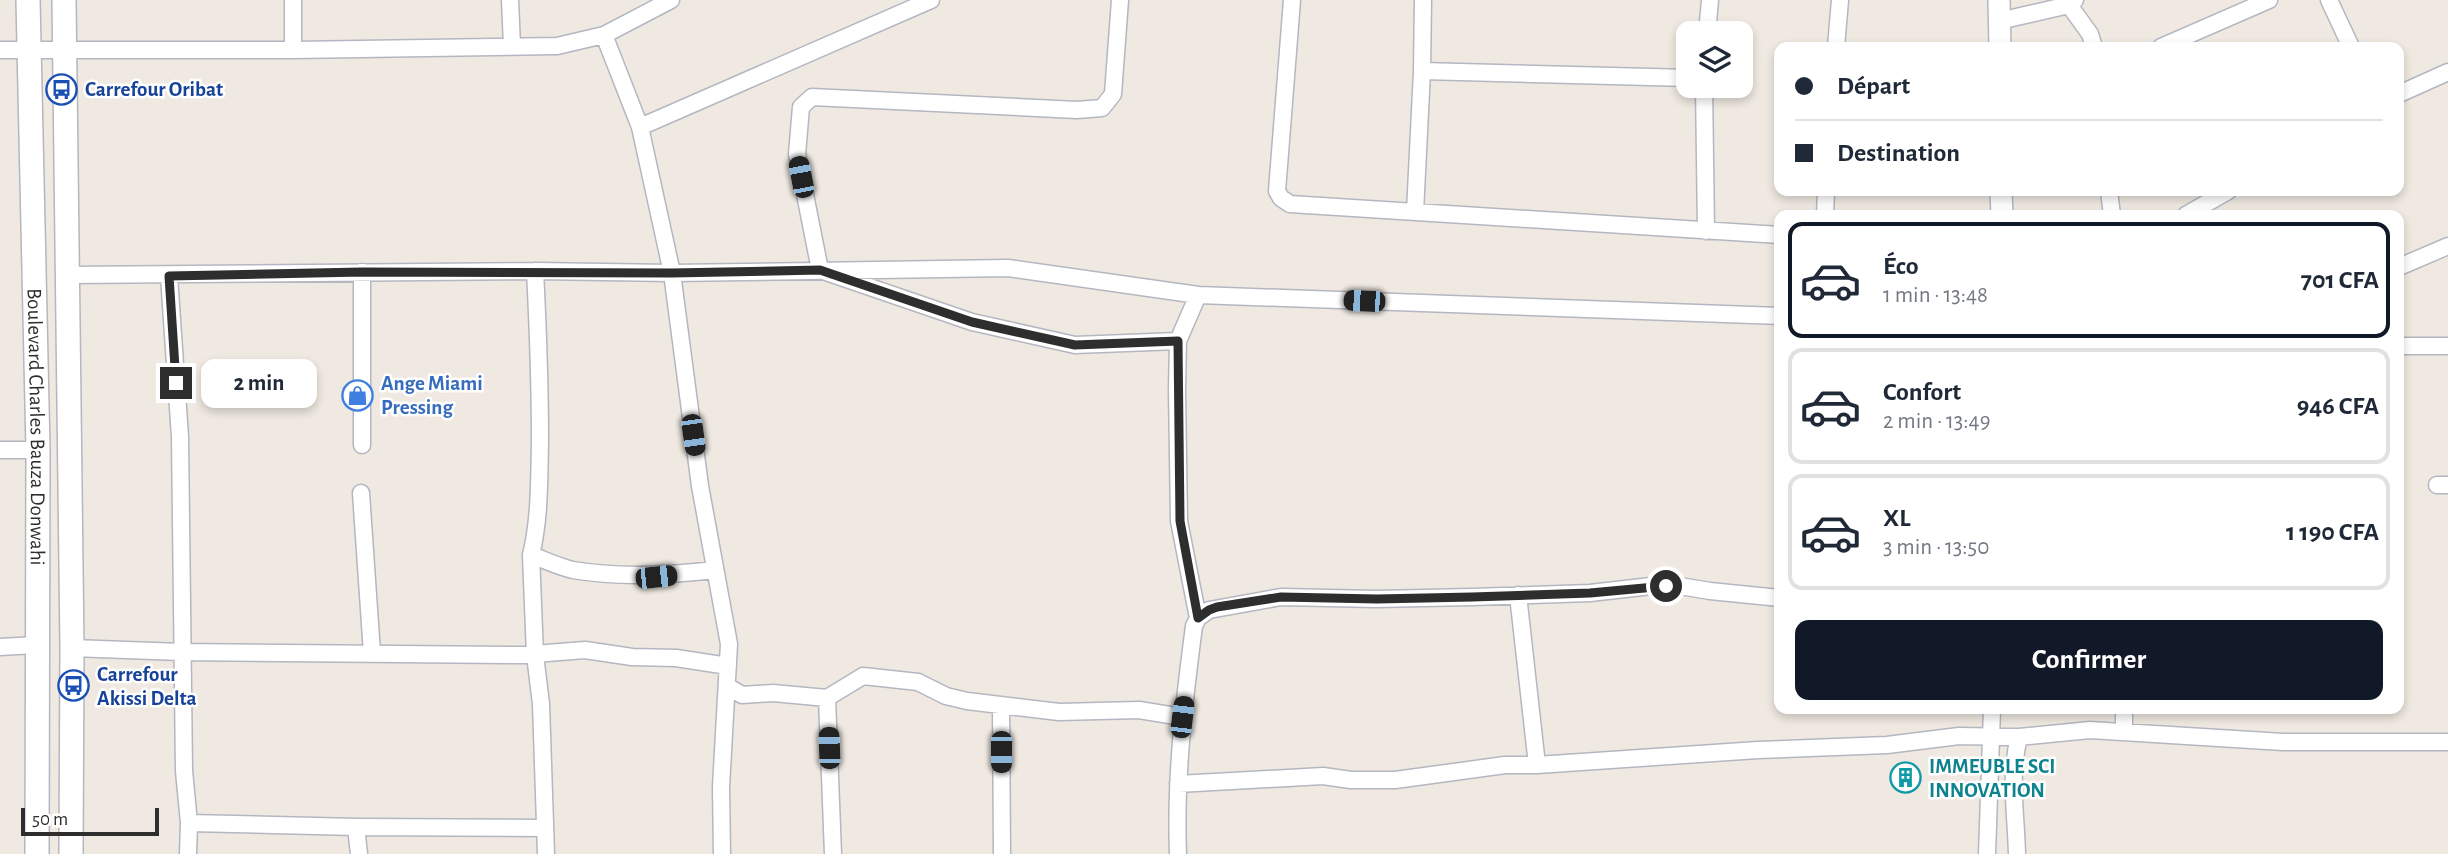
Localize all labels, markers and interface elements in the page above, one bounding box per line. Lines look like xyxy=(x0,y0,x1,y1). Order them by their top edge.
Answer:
map controls xyxy=(1676,21,1753,98)
button: layers xyxy=(1676,21,1753,98)
bus stop icon: Carrefour Oribat xyxy=(45,72,79,106)
text: Départ xyxy=(1837,73,1910,99)
place label: Carrefour Oribat xyxy=(85,79,223,100)
text: Destination xyxy=(1837,140,1960,166)
car xyxy=(787,154,816,200)
icon: car xyxy=(1799,249,1862,312)
text: Éco xyxy=(1883,253,1919,279)
text: 701 CFA xyxy=(2301,267,2379,293)
text: 1 min · 13:48 xyxy=(1883,284,1988,307)
street label: Boulevard Charles Bauza Donwahi xyxy=(24,288,49,566)
car xyxy=(1343,290,1386,312)
callout: 2 min xyxy=(200,358,316,408)
route end xyxy=(160,367,192,399)
text: 2 min xyxy=(233,372,285,395)
place label: Ange Miami Pressing xyxy=(381,373,483,418)
icon: car xyxy=(1799,375,1862,438)
shop icon: Ange Miami Pressing xyxy=(341,378,375,412)
text: Confort xyxy=(1883,379,1961,405)
text: 946 CFA xyxy=(2297,393,2379,419)
text: 2 min · 13:49 xyxy=(1883,410,1990,433)
car xyxy=(680,413,707,457)
icon: car xyxy=(1799,501,1862,564)
text: XL xyxy=(1883,505,1910,531)
text: 1 190 CFA xyxy=(2286,519,2379,545)
text: 3 min · 13:50 xyxy=(1883,536,1989,559)
car xyxy=(635,564,678,590)
route start xyxy=(1650,570,1682,602)
button: Confirmer xyxy=(1795,620,2383,700)
place label: Carrefour Akissi Delta xyxy=(97,664,197,709)
bus stop icon: Carrefour Akissi Delta xyxy=(57,669,91,703)
car xyxy=(1170,695,1195,739)
car xyxy=(818,727,841,769)
car xyxy=(991,731,1012,773)
place label: IMMEUBLE SCI INNOVATION xyxy=(1929,756,2055,801)
building icon: IMMEUBLE SCI INNOVATION xyxy=(1889,761,1923,795)
scale bar xyxy=(21,805,159,837)
text: 50 m xyxy=(32,810,68,829)

